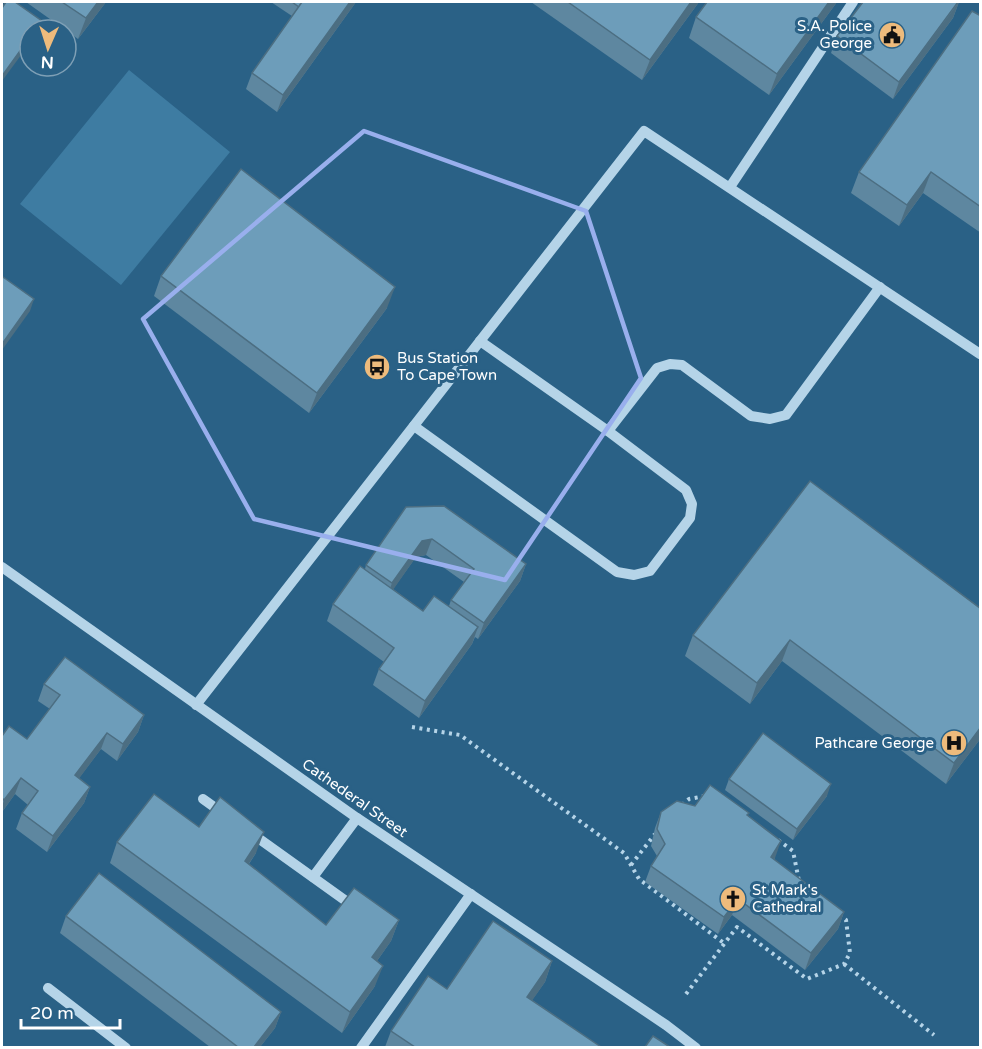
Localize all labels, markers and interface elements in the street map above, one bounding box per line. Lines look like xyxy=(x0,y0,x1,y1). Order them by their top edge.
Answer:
place label: S.A. Police George xyxy=(797,17,872,52)
north arrow xyxy=(18,18,78,78)
public building icon: S.A. Police George xyxy=(877,20,907,50)
text: N xyxy=(40,52,54,72)
place label: Bus Station To Cape Town xyxy=(397,349,497,384)
bus stop icon: Bus Station To Cape Town xyxy=(362,352,392,382)
hospital icon: Pathcare George xyxy=(939,728,969,758)
place label: Pathcare George xyxy=(814,734,934,752)
street label: Cathederal Street xyxy=(299,755,411,841)
place label: St Mark's Cathedral xyxy=(752,881,821,916)
church icon: St Mark's Cathedral xyxy=(718,884,748,914)
scale bar xyxy=(21,992,120,1030)
text: 20 m xyxy=(30,1002,74,1024)

